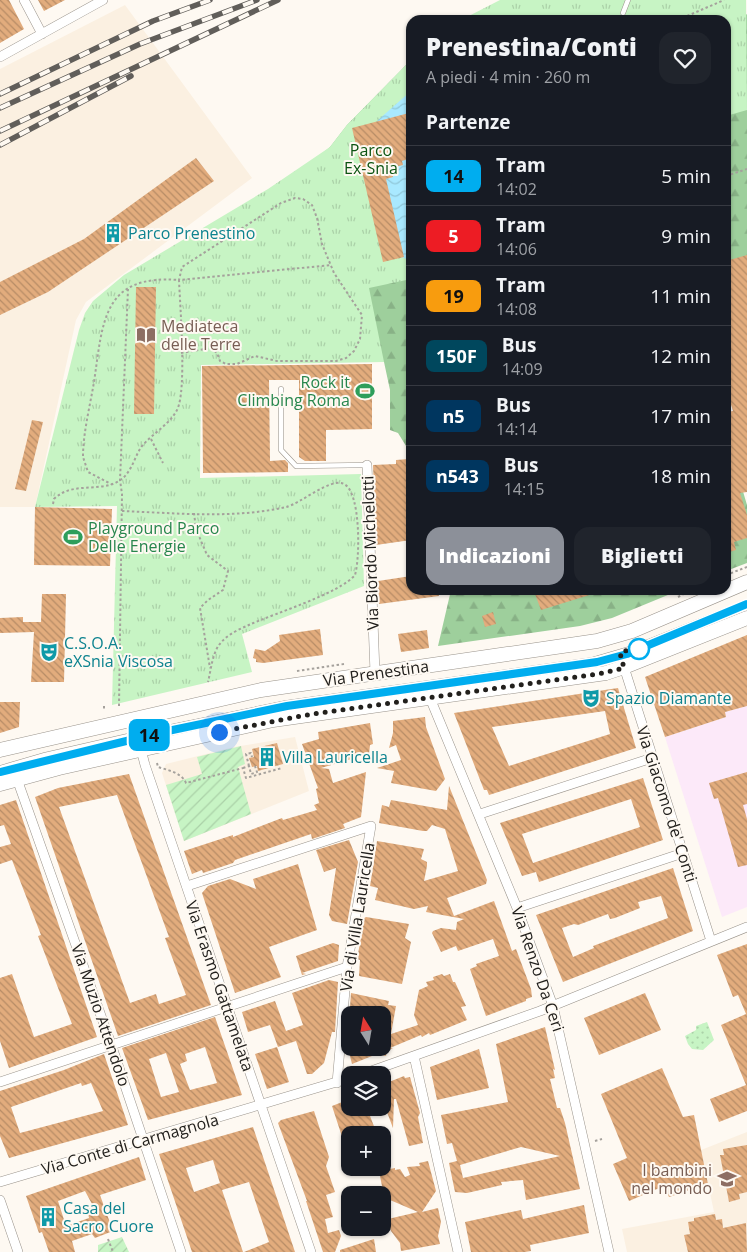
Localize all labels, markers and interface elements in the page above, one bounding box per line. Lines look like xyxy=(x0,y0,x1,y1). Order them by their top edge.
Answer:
text: Prenestina/Conti xyxy=(426,30,637,63)
button: heart xyxy=(659,32,711,84)
text: A piedi · 4 min · 260 m xyxy=(426,66,590,88)
text: Partenze xyxy=(426,109,511,135)
park label: Parco Ex-Snia xyxy=(344,139,398,179)
text: Tram xyxy=(496,152,546,178)
text: 5 min xyxy=(661,163,711,189)
text: 14 xyxy=(443,164,464,188)
text: 14:02 xyxy=(496,178,537,200)
text: Tram xyxy=(496,212,546,238)
building icon: Parco Prenestino xyxy=(102,222,124,244)
place label: Parco Prenestino xyxy=(128,222,255,244)
text: 9 min xyxy=(661,223,711,249)
text: 5 xyxy=(448,224,459,248)
text: 14:06 xyxy=(496,238,537,260)
text: Tram xyxy=(496,272,546,298)
text: 11 min xyxy=(650,283,711,309)
text: 19 xyxy=(443,284,464,308)
text: 14:08 xyxy=(496,298,537,320)
place label: Mediateca delle Terre xyxy=(161,315,241,355)
library icon: Mediateca delle Terre xyxy=(135,324,157,346)
text: Bus xyxy=(502,332,536,358)
text: 12 min xyxy=(650,343,711,369)
text: 150F xyxy=(436,344,477,368)
text: 14:09 xyxy=(502,358,543,380)
place label: Rock it Climbing Roma xyxy=(237,371,350,411)
sports icon: Rock it Climbing Roma xyxy=(354,380,376,402)
text: Bus xyxy=(496,392,531,418)
text: 17 min xyxy=(650,403,711,429)
text: n5 xyxy=(442,404,465,428)
text: 14:14 xyxy=(496,418,537,440)
text: Bus xyxy=(504,452,538,478)
text: 18 min xyxy=(650,463,711,489)
text: n543 xyxy=(436,464,479,488)
street label: Via Biordo Michelotti xyxy=(356,475,384,631)
text: 14:15 xyxy=(504,478,545,500)
place label: Playground Parco Delle Energie xyxy=(88,517,219,557)
sports icon: Playground Parco Delle Energie xyxy=(62,526,84,548)
button: Indicazioni xyxy=(426,527,564,585)
button: Biglietti xyxy=(574,527,711,585)
place label: C.S.O.A. eXSnia Viscosa xyxy=(64,632,173,672)
unlabelled marker xyxy=(628,638,650,660)
theatre icon: C.S.O.A. eXSnia Viscosa xyxy=(38,641,60,663)
street label: Via Prenestina xyxy=(322,655,430,691)
theatre icon: Spazio Diamante xyxy=(580,687,602,709)
place label: Spazio Diamante xyxy=(606,687,732,709)
line badge: 14 xyxy=(126,719,172,751)
your location xyxy=(207,720,232,745)
text: 14 xyxy=(139,723,159,747)
street label: Via Giacomo de' Conti xyxy=(631,723,703,885)
building icon: Villa Lauricella xyxy=(256,746,278,768)
place label: Villa Lauricella xyxy=(282,746,388,768)
street label: Via di Villa Lauricella xyxy=(334,841,380,993)
street label: Via Erasmo Gattamelata xyxy=(180,898,260,1074)
street label: Via Renzo Da Ceri xyxy=(506,904,570,1034)
street label: Via Muzio Attendolo xyxy=(66,941,136,1089)
north arrow xyxy=(341,1006,391,1056)
map controls xyxy=(341,1006,391,1236)
button: layers xyxy=(341,1066,391,1116)
street label: Via Conte di Carmagnola xyxy=(39,1108,221,1180)
button: + xyxy=(341,1126,391,1176)
place label: I bambini nel mondo xyxy=(631,1159,712,1199)
school or university icon: I bambini nel mondo xyxy=(716,1168,738,1190)
button: − xyxy=(341,1186,391,1236)
place label: Casa del Sacro Cuore xyxy=(63,1197,154,1237)
building icon: Casa del Sacro Cuore xyxy=(37,1206,59,1228)

